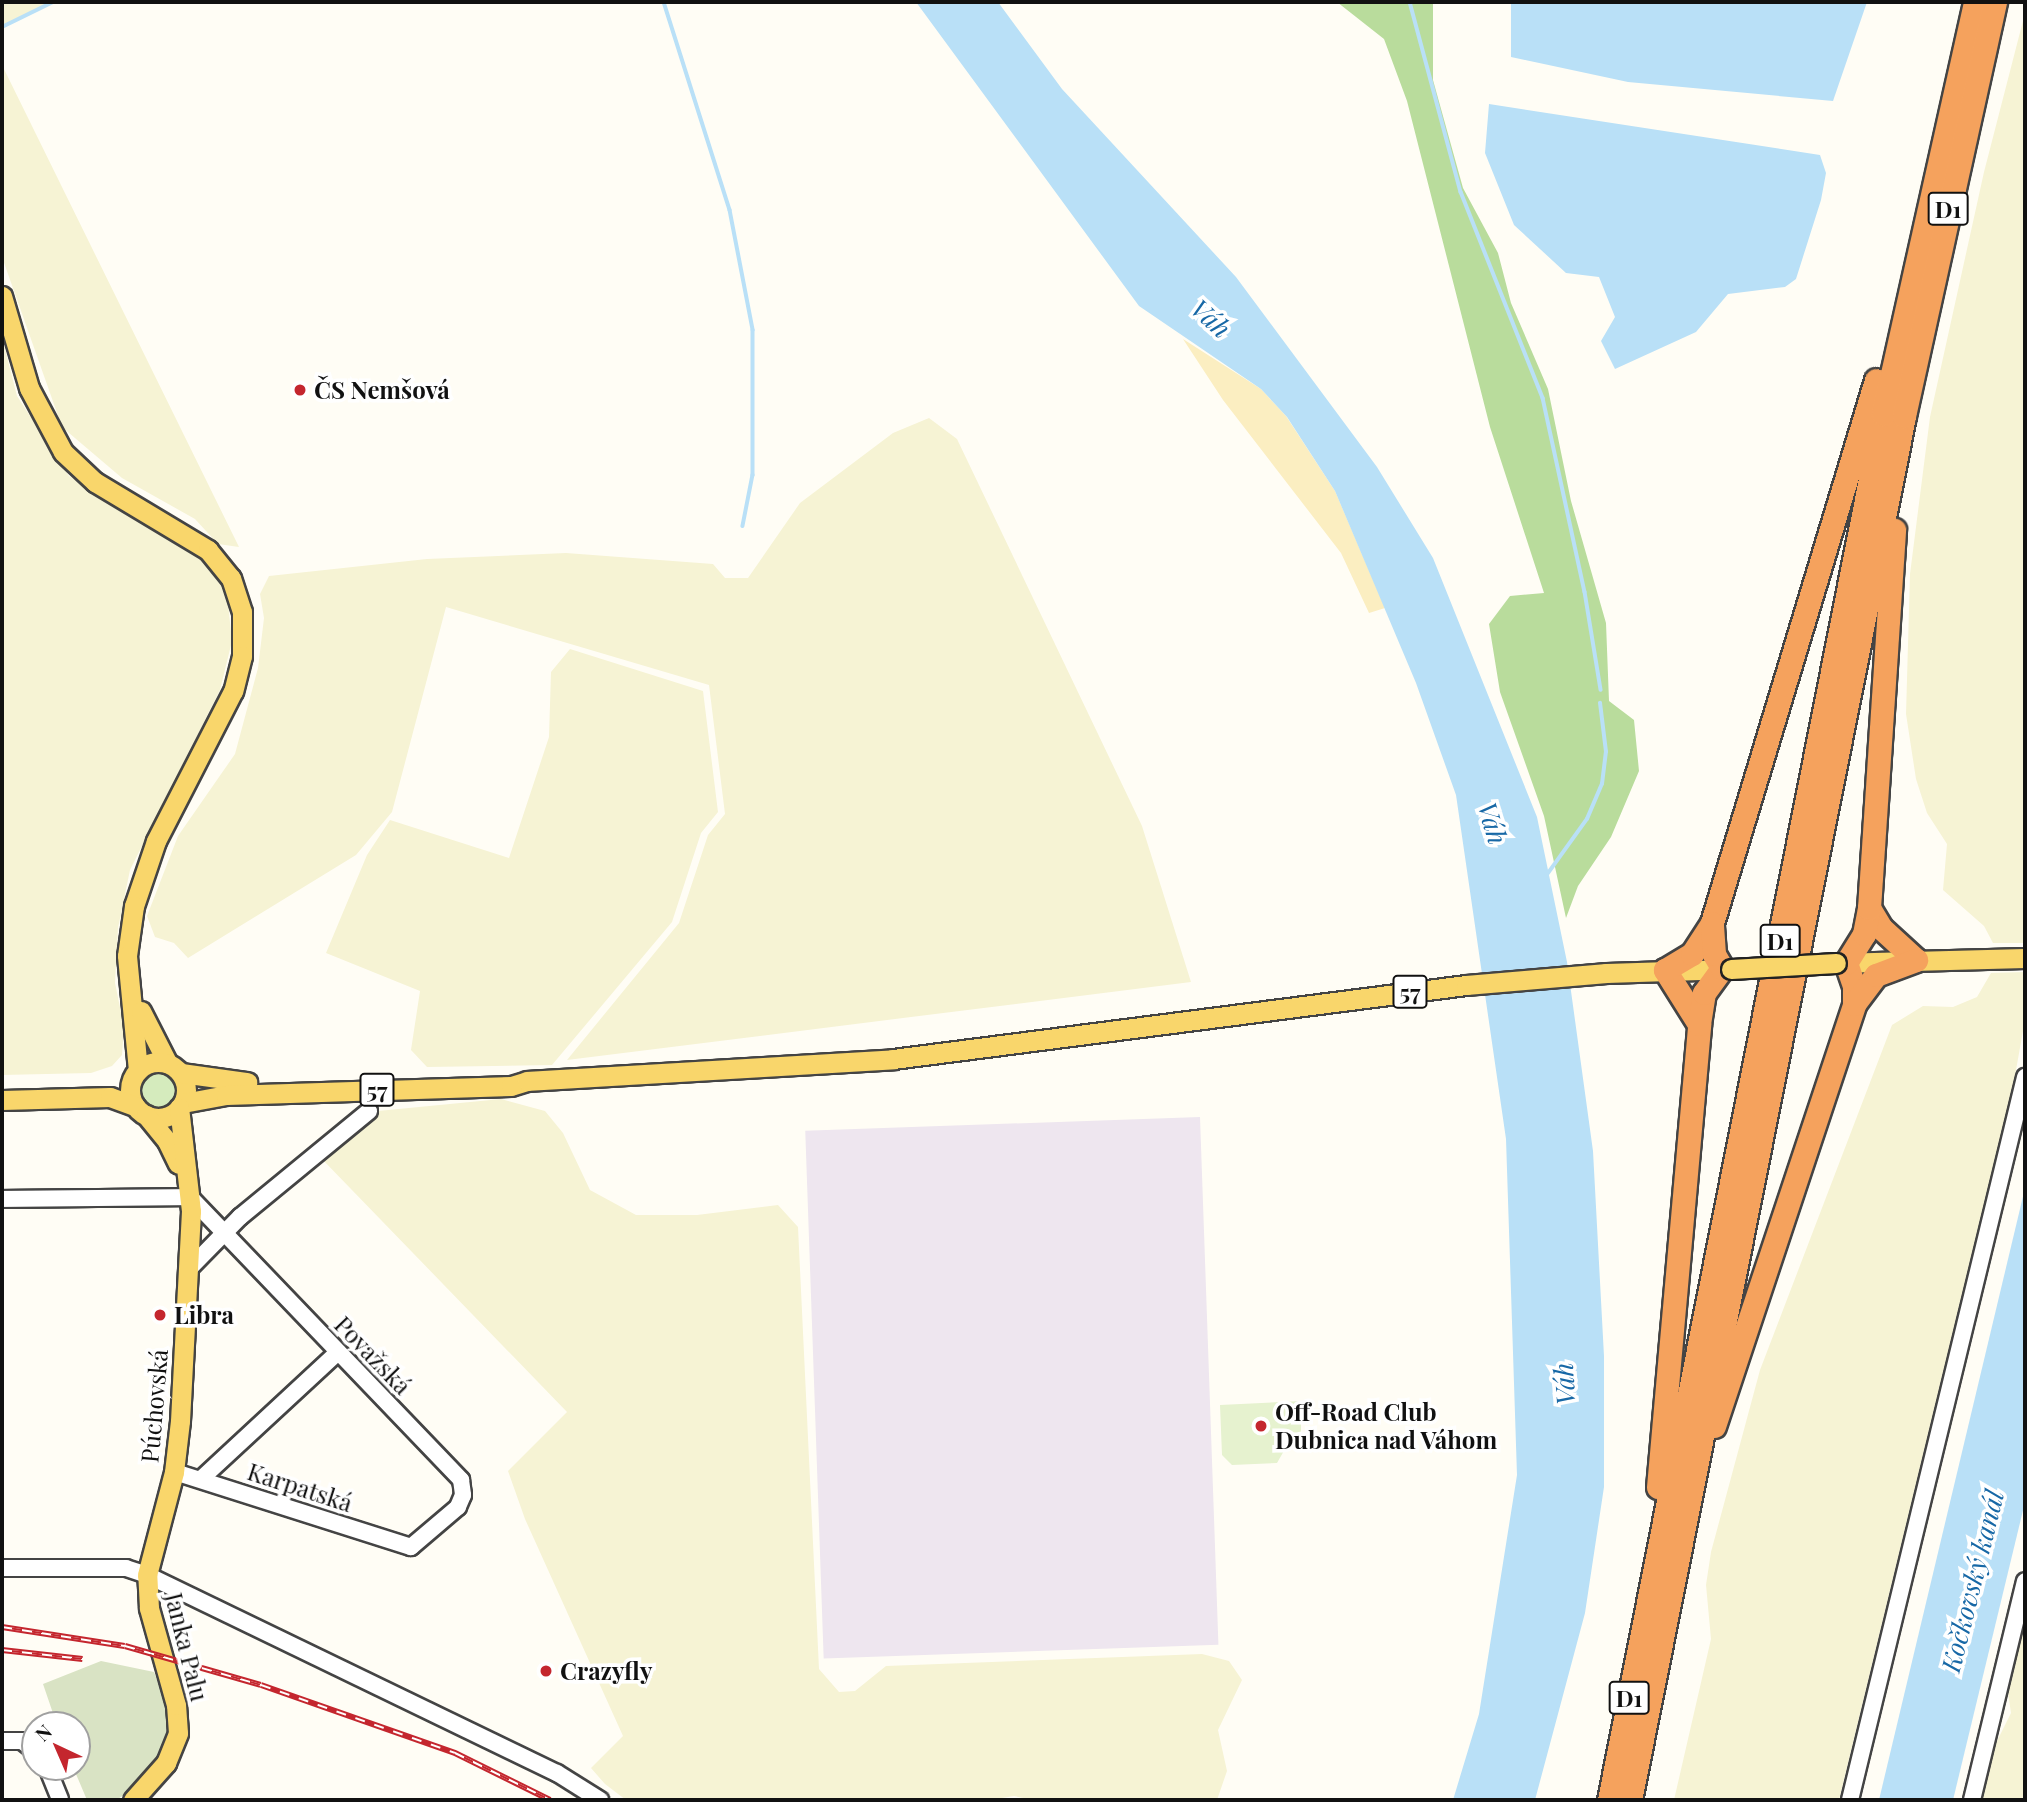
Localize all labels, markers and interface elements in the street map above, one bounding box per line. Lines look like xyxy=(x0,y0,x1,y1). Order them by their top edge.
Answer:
road number: D1 xyxy=(1927,190,1969,229)
water label: Váh xyxy=(1185,292,1237,344)
place label: ČS Nemšová xyxy=(314,376,450,404)
marker: ČS Nemšová xyxy=(292,382,308,398)
water label: Váh xyxy=(1472,798,1514,848)
road number: D1 xyxy=(1759,922,1801,960)
road number: 57 xyxy=(1391,973,1429,1012)
road number: 57 xyxy=(358,1070,396,1110)
place label: Libra xyxy=(174,1301,234,1329)
marker: Libra xyxy=(152,1307,168,1323)
street label: Považská xyxy=(329,1310,417,1400)
street label: Púchovská xyxy=(135,1348,173,1464)
water label: Váh xyxy=(1547,1362,1581,1406)
place label: Off-Road Club Dubnica nad Váhom xyxy=(1275,1398,1498,1454)
marker: Off-Road Club Dubnica nad Váhom xyxy=(1253,1418,1269,1434)
street label: Karpatská xyxy=(244,1457,356,1517)
water label: Kočkovský kanál xyxy=(1934,1487,2010,1675)
street label: Janka Palu xyxy=(160,1590,214,1704)
place label: Crazyfly xyxy=(560,1657,652,1685)
marker: Crazyfly xyxy=(538,1663,554,1679)
road number: D1 xyxy=(1608,1679,1650,1718)
north arrow xyxy=(21,1711,91,1781)
text: N xyxy=(29,1718,57,1746)

